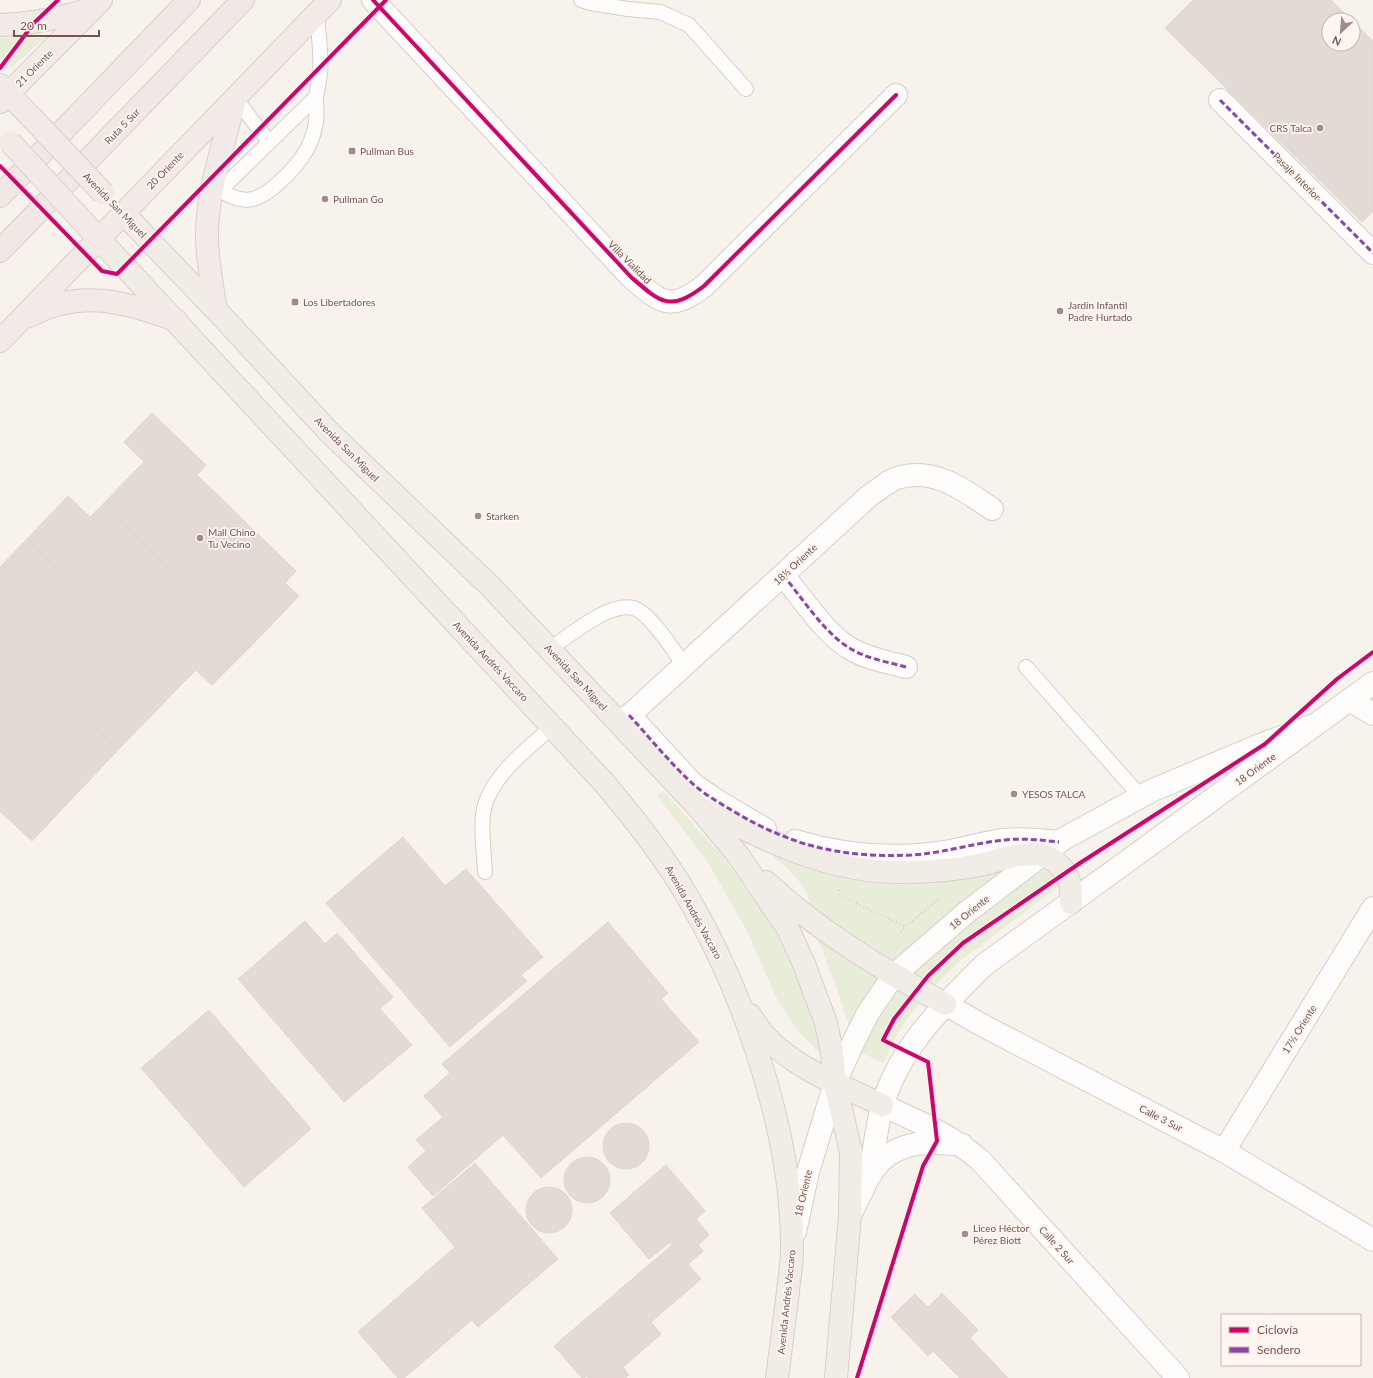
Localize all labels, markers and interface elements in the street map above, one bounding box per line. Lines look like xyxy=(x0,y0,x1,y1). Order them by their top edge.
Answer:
scale bar xyxy=(14,12,99,38)
north arrow xyxy=(1321,12,1361,52)
text: 20 m xyxy=(20,18,47,33)
text: N xyxy=(1330,34,1343,49)
street label: 21 Oriente xyxy=(13,47,55,89)
street label: Ruta 5 Sur xyxy=(102,105,142,147)
place label: CRS Talca xyxy=(1270,122,1312,134)
marker: CRS Talca xyxy=(1315,123,1325,133)
place label: Pullman Bus xyxy=(360,145,414,157)
marker: Pullman Bus xyxy=(347,146,357,156)
street label: 20 Oriente xyxy=(144,149,186,191)
street label: Pasaje Interior xyxy=(1271,150,1324,203)
street label: Avenida San Miguel xyxy=(81,170,149,240)
place label: Pullman Go xyxy=(333,193,384,205)
marker: Pullman Go xyxy=(320,194,330,204)
street label: Villa Vialidad xyxy=(606,238,654,286)
place label: Los Libertadores xyxy=(303,296,375,308)
marker: Los Libertadores xyxy=(290,297,300,307)
place label: Jardín Infantil Padre Hurtado xyxy=(1068,299,1133,323)
marker: Jardín Infantil Padre Hurtado xyxy=(1055,306,1065,316)
street label: Avenida San Miguel xyxy=(312,414,382,484)
place label: Starken xyxy=(486,510,519,522)
marker: Starken xyxy=(473,511,483,521)
place label: Mall Chino Tu Vecino xyxy=(208,526,256,550)
marker: Mall Chino Tu Vecino xyxy=(195,533,205,543)
street label: 18½ Oriente xyxy=(771,541,819,587)
street label: Avenida Andrés Vaccaro xyxy=(451,618,531,704)
street label: Avenida San Miguel xyxy=(542,641,610,713)
street label: 18 Oriente xyxy=(1232,750,1278,788)
place label: YESOS TALCA xyxy=(1022,788,1086,800)
marker: YESOS TALCA xyxy=(1009,789,1019,799)
street label: Avenida Andrés Vaccaro xyxy=(663,863,725,961)
street label: 18 Oriente xyxy=(947,892,991,932)
street label: 17½ Oriente xyxy=(1279,1002,1319,1056)
street label: Calle 3 Sur xyxy=(1137,1102,1185,1134)
street label: 18 Oriente xyxy=(792,1168,814,1218)
place label: Liceo Héctor Pérez Biott xyxy=(973,1222,1029,1246)
street label: Calle 2 Sur xyxy=(1037,1223,1077,1267)
marker: Liceo Héctor Pérez Biott xyxy=(960,1229,970,1239)
street label: Avenida Andrés Vaccaro xyxy=(775,1249,797,1355)
legend xyxy=(1221,1314,1361,1366)
text: Ciclovía xyxy=(1257,1322,1298,1337)
text: Sendero xyxy=(1257,1342,1301,1357)

